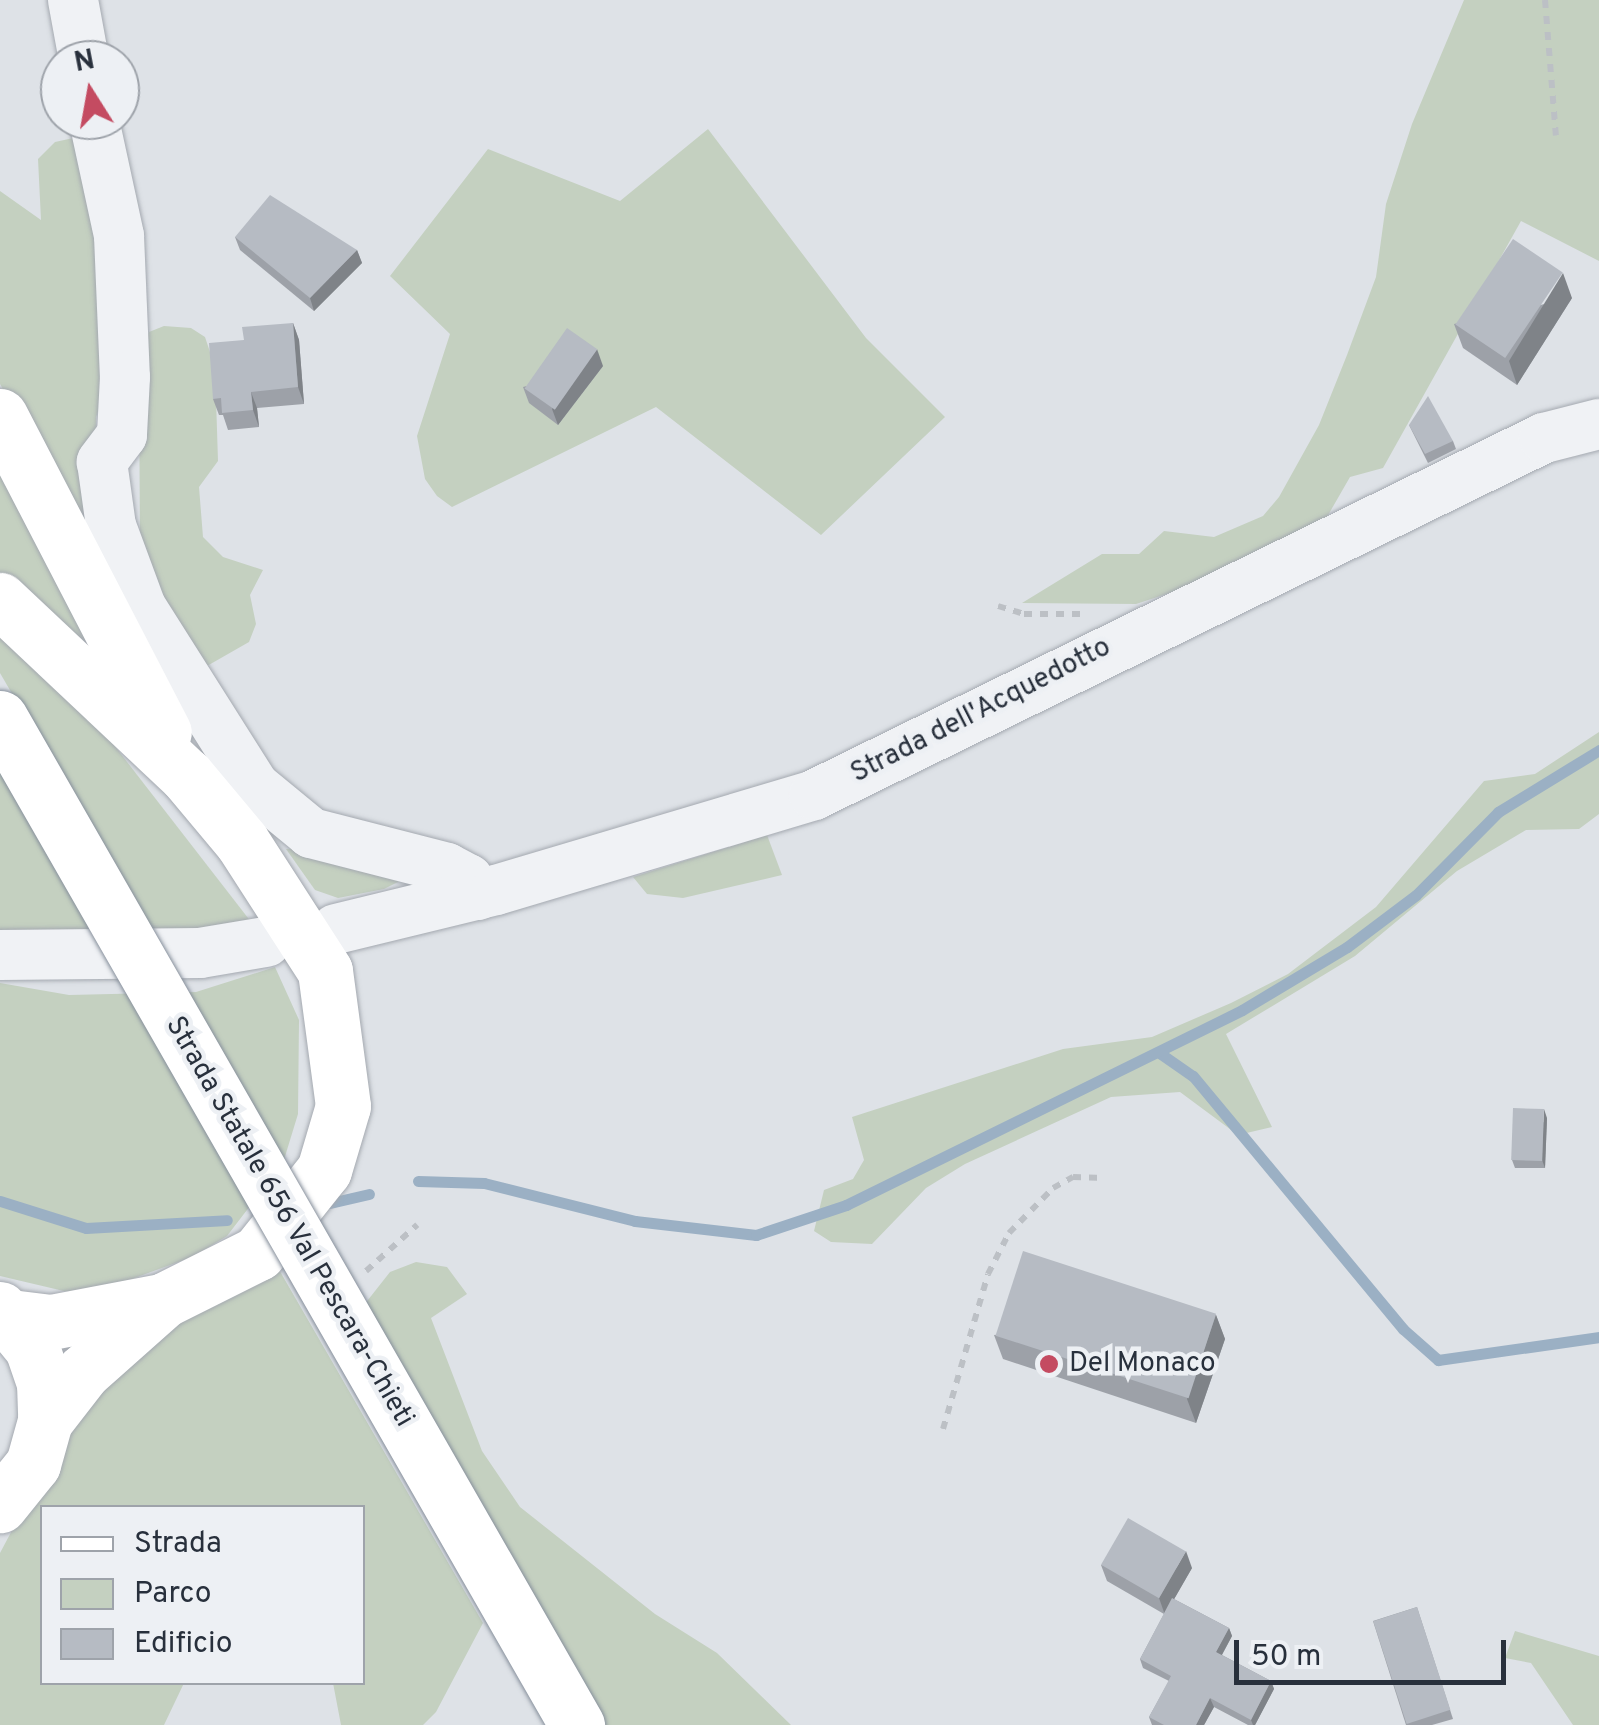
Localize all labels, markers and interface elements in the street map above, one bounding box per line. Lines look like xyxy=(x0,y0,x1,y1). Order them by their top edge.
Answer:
north arrow xyxy=(40,40,140,140)
text: N xyxy=(71,43,98,82)
street label: Strada dell'Acquedotto xyxy=(846,631,1116,791)
street label: Strada Statale 656 Val Pescara-Chieti xyxy=(157,1010,421,1434)
place label: Del Monaco xyxy=(1069,1347,1216,1381)
marker: Del Monaco xyxy=(1038,1353,1060,1375)
legend xyxy=(40,1505,365,1685)
text: Strada xyxy=(134,1526,222,1563)
text: Parco xyxy=(134,1576,211,1613)
scale bar xyxy=(1239,1620,1512,1682)
text: Edificio xyxy=(134,1626,232,1663)
text: 50 m xyxy=(1251,1639,1321,1676)

